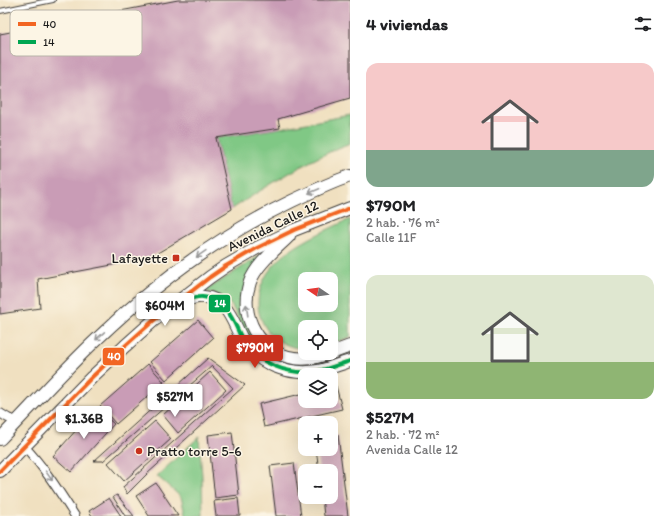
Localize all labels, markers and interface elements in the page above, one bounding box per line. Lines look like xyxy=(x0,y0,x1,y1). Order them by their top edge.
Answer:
legend xyxy=(10,10,142,56)
icon: filters xyxy=(632,13,654,35)
text: 4 viviendas xyxy=(366,14,448,34)
text: 40 xyxy=(43,18,57,31)
text: 14 xyxy=(43,36,55,49)
icon: home xyxy=(474,89,546,161)
one-way arrow xyxy=(308,187,320,195)
text: $790M xyxy=(366,195,416,215)
street label: Avenida Calle 12 xyxy=(225,196,322,255)
text: 2 hab. · 76 m² xyxy=(366,215,440,230)
text: Calle 11F xyxy=(366,230,416,245)
place label: Lafayette xyxy=(112,250,168,267)
one-way arrow xyxy=(195,250,206,258)
marker: Lafayette xyxy=(171,253,181,263)
north arrow xyxy=(298,272,338,312)
map controls xyxy=(298,272,338,504)
pin: $604M xyxy=(137,293,193,327)
line badge: 14 xyxy=(208,294,231,313)
text: 14 xyxy=(214,297,226,310)
text: $604M xyxy=(145,298,185,313)
icon: home xyxy=(474,301,546,373)
one-way arrow xyxy=(243,304,251,317)
button: locate xyxy=(298,320,338,360)
one-way arrow xyxy=(95,331,105,341)
pin: $790M xyxy=(227,335,283,369)
text: $790M xyxy=(236,340,274,355)
line badge: 40 xyxy=(102,347,125,366)
text: 40 xyxy=(107,350,121,363)
button: layers xyxy=(298,368,338,408)
pin: $527M xyxy=(147,384,203,418)
text: $527M xyxy=(157,389,193,404)
pin: $1.36B xyxy=(51,406,117,440)
text: $527M xyxy=(366,407,414,427)
text: $1.36B xyxy=(65,411,103,426)
button: + xyxy=(298,416,338,456)
text: 2 hab. · 72 m² xyxy=(366,427,440,442)
text: Avenida Calle 12 xyxy=(366,442,458,457)
place label: Pratto torre 5-6 xyxy=(147,443,242,460)
marker: Pratto torre 5-6 xyxy=(134,446,144,456)
button: − xyxy=(298,464,338,504)
one-way arrow xyxy=(45,470,53,481)

